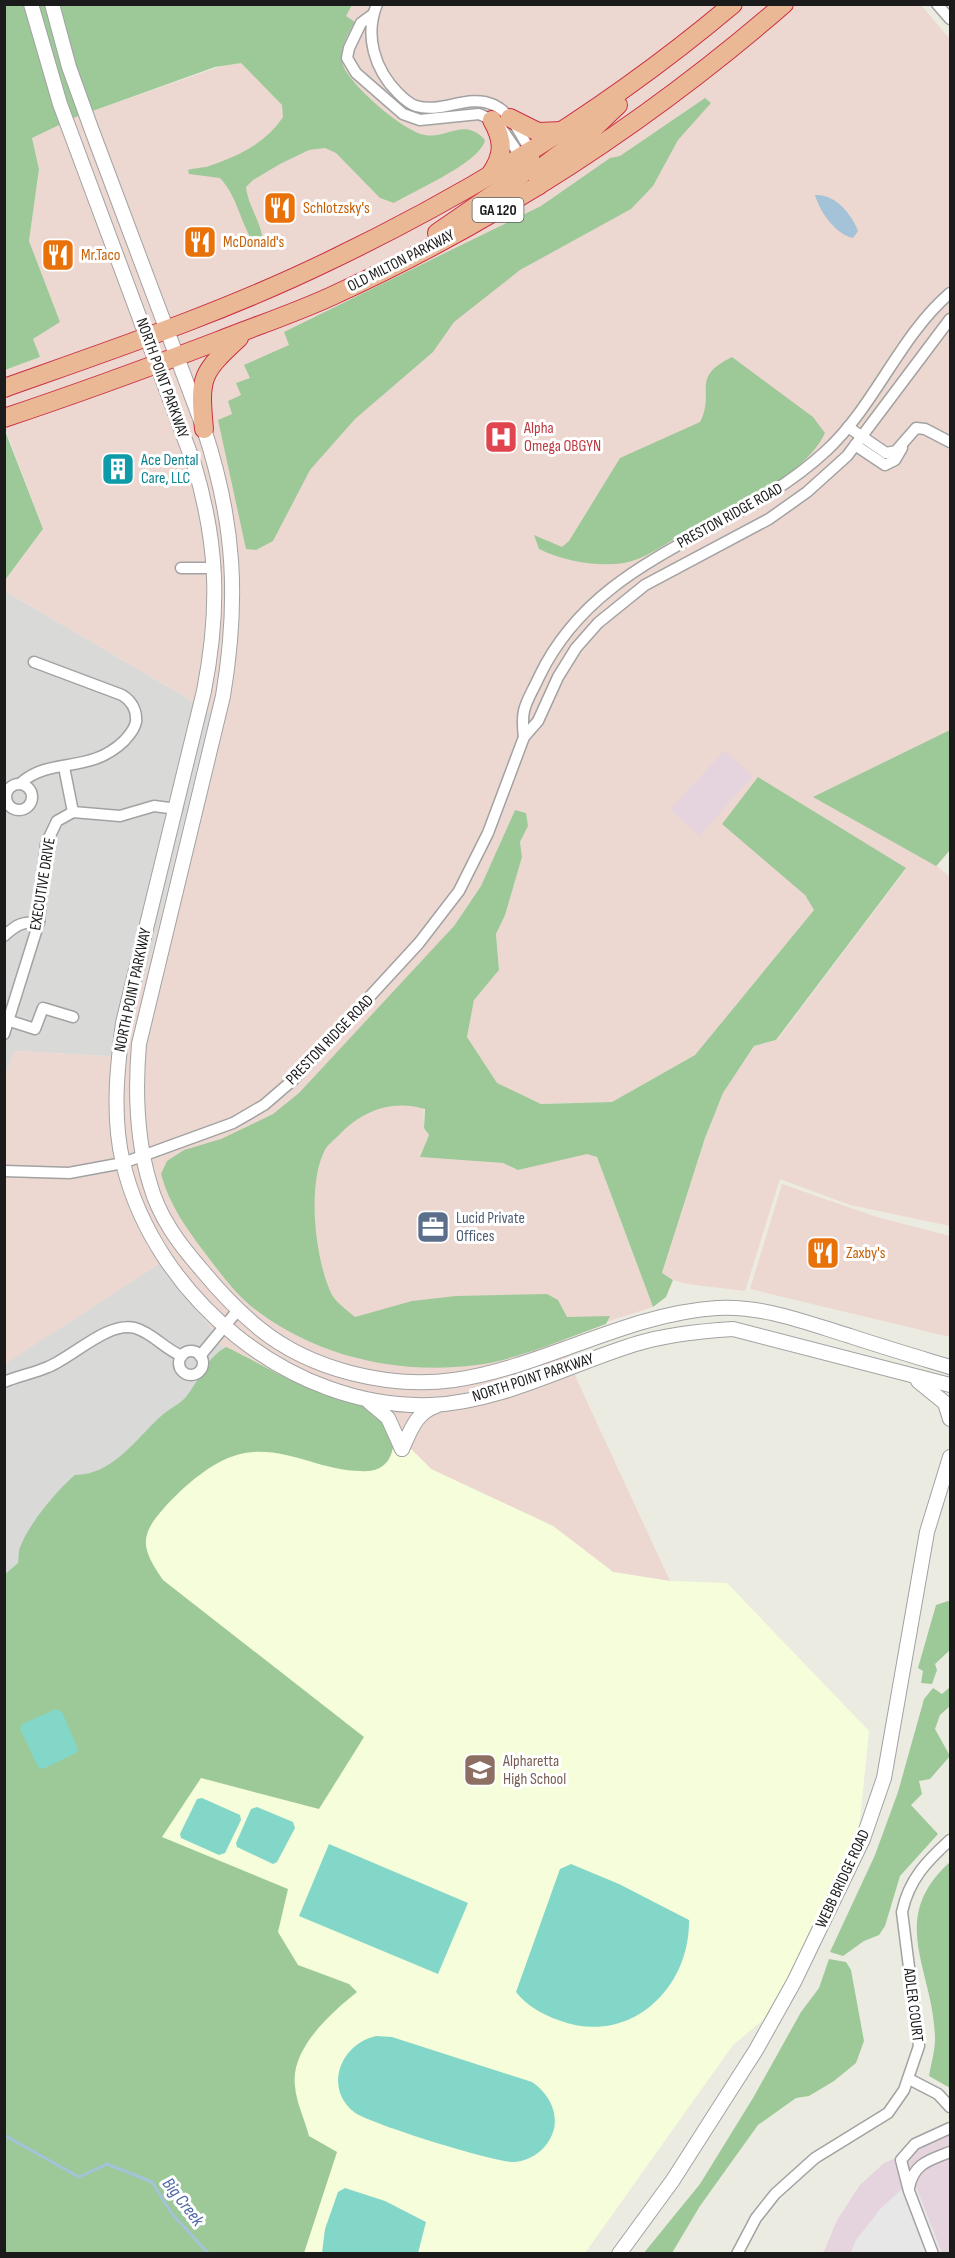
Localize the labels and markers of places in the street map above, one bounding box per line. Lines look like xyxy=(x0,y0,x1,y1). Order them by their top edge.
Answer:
restaurant icon: Schlotzsky's xyxy=(262,190,298,226)
place label: Schlotzsky's xyxy=(303,199,370,218)
restaurant icon: McDonald's xyxy=(182,224,218,260)
place label: McDonald's xyxy=(223,233,285,252)
restaurant icon: Mr.Taco xyxy=(40,237,76,273)
place label: Mr.Taco xyxy=(81,246,121,265)
hospital icon: Alpha Omega OBGYN xyxy=(483,419,519,455)
place label: Alpha Omega OBGYN xyxy=(523,419,601,456)
building icon: Ace Dental Care, LLC xyxy=(100,451,136,487)
place label: Ace Dental Care, LLC xyxy=(140,451,199,488)
office icon: Lucid Private Offices xyxy=(415,1209,451,1245)
place label: Lucid Private Offices xyxy=(456,1209,525,1246)
restaurant icon: Zaxby's xyxy=(805,1235,841,1271)
place label: Zaxby's xyxy=(846,1244,886,1263)
school or university icon: Alpharetta High School xyxy=(462,1752,498,1788)
place label: Alpharetta High School xyxy=(502,1752,566,1789)

